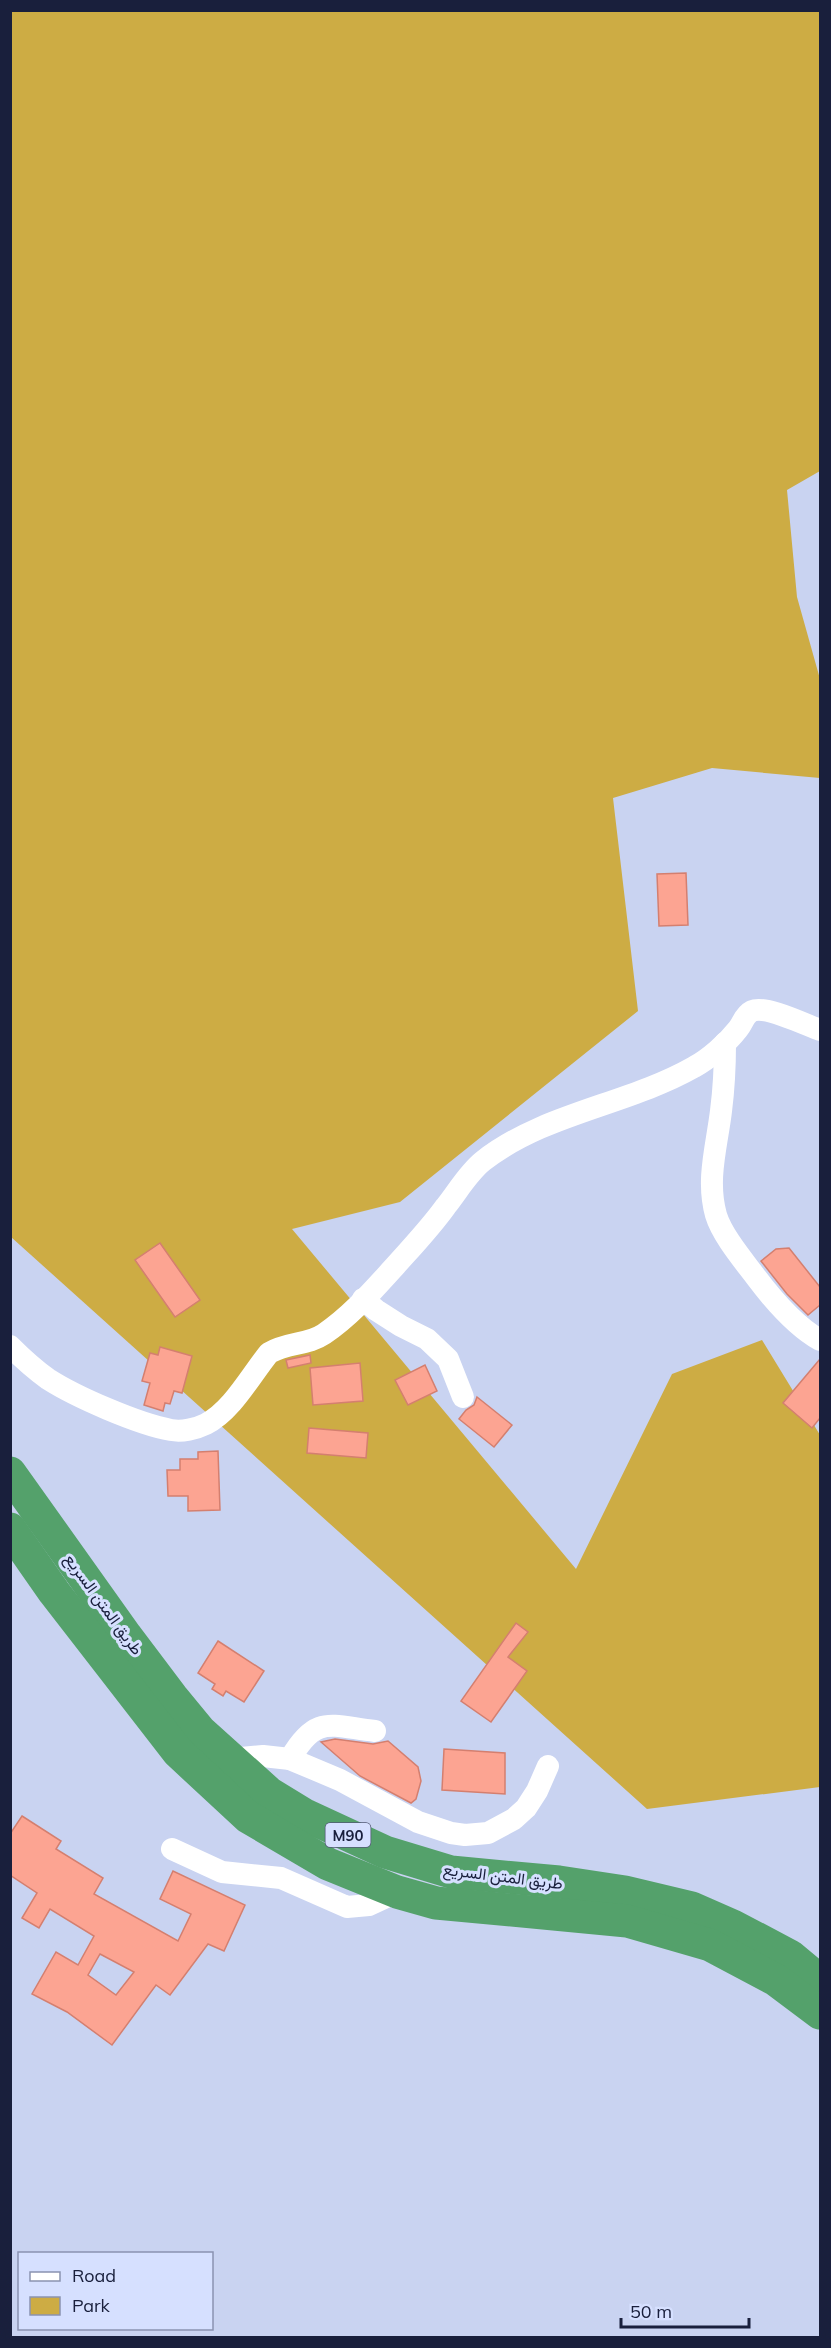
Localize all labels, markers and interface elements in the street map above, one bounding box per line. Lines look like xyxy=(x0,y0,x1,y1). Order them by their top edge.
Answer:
street label: طريق المتن السريع xyxy=(59,1549,148,1660)
road number: M90 xyxy=(326,1823,370,1847)
street label: طريق المتن السريع xyxy=(442,1859,564,1895)
legend xyxy=(18,2252,213,2330)
text: Road xyxy=(72,2264,116,2287)
scale bar xyxy=(621,2291,748,2329)
text: Park xyxy=(72,2294,111,2317)
text: 50 m xyxy=(630,2300,672,2323)

